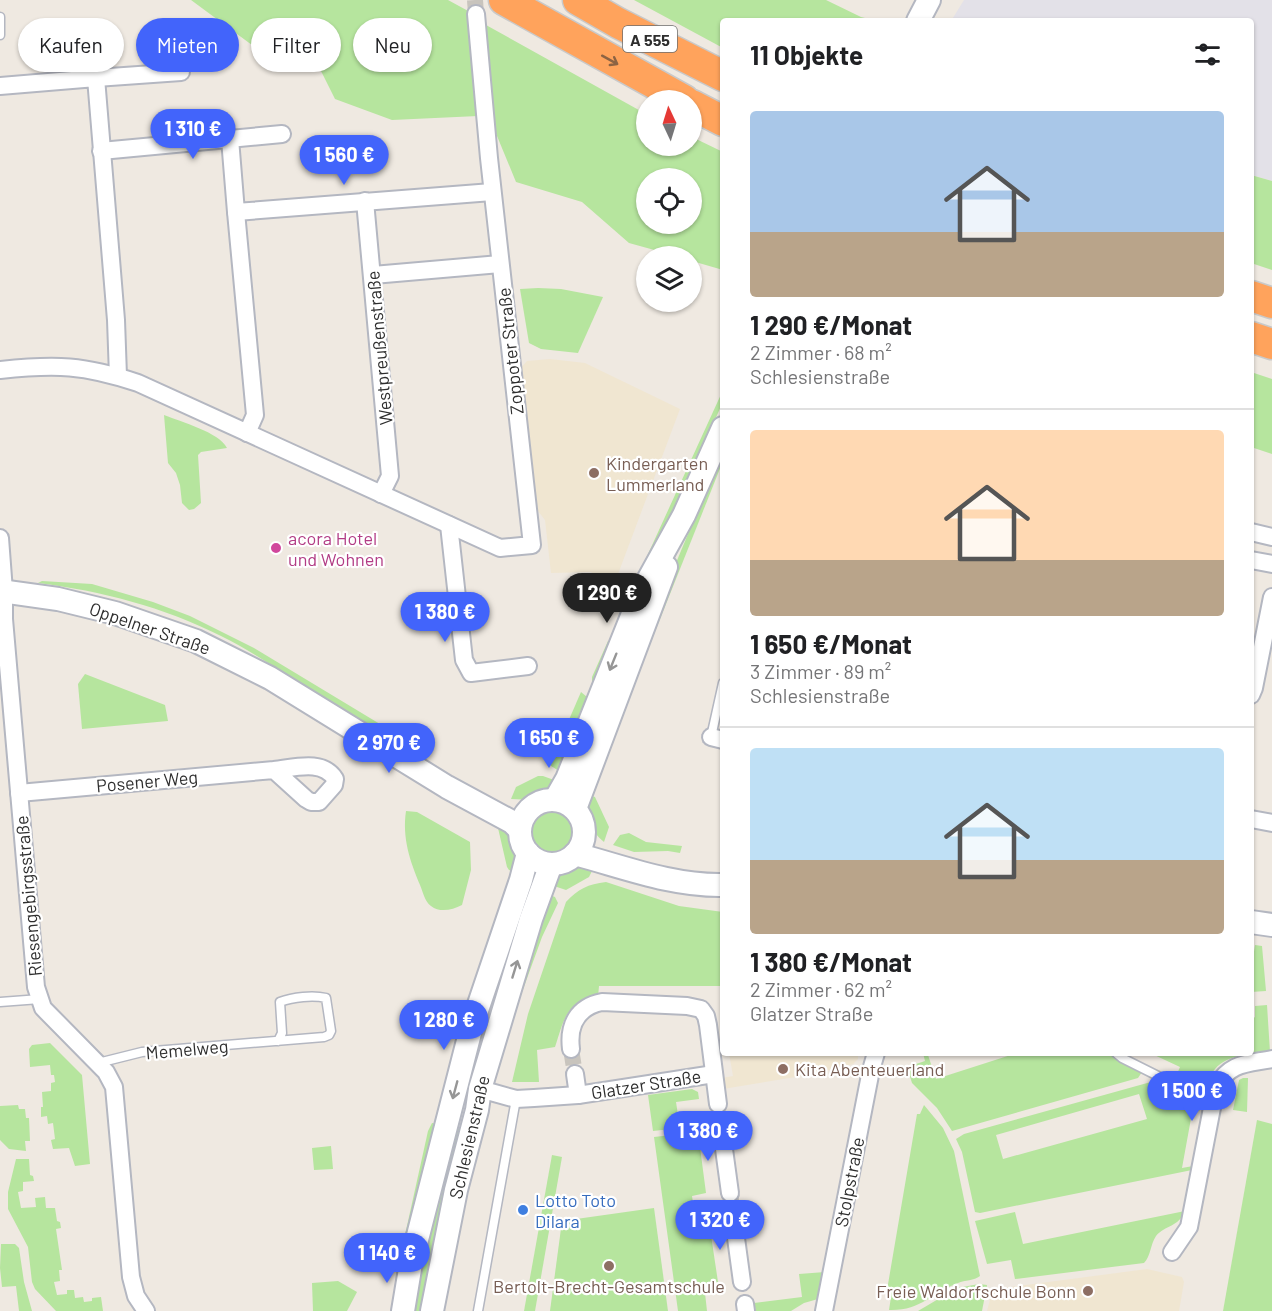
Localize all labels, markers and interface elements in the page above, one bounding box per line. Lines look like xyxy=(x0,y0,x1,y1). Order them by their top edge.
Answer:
chip: Kaufen xyxy=(18,18,124,72)
chip: Mieten xyxy=(136,18,239,72)
chip: Filter xyxy=(251,18,341,72)
chip: Neu xyxy=(353,18,432,72)
road number: A 555 xyxy=(623,26,677,52)
icon: filters xyxy=(1191,38,1224,71)
text: 11 Objekte xyxy=(750,39,863,70)
one-way arrow xyxy=(601,54,618,66)
north arrow xyxy=(636,90,702,156)
map controls xyxy=(636,90,702,312)
pin: 1 310 € xyxy=(138,109,248,160)
text: 1 310 € xyxy=(165,116,221,140)
pin: 1 560 € xyxy=(289,135,399,186)
text: 1 560 € xyxy=(314,142,374,166)
icon: home xyxy=(933,150,1041,258)
button: locate xyxy=(636,168,702,234)
button: layers xyxy=(636,246,702,312)
street label: Westpreußenstraße xyxy=(361,270,397,426)
street label: Zoppoter Straße xyxy=(492,286,528,416)
text: 1 290 €/Monat xyxy=(750,309,912,340)
text: 2 Zimmer · 68 m² xyxy=(750,340,892,364)
text: Schlesienstraße xyxy=(750,364,890,388)
place label: Kindergarten Lummerland xyxy=(606,452,708,495)
marker: Kindergarten Lummerland xyxy=(587,466,601,480)
icon: home xyxy=(933,469,1041,577)
place label: acora Hotel und Wohnen xyxy=(288,527,384,570)
marker: acora Hotel und Wohnen xyxy=(269,541,283,555)
pin: 1 290 € xyxy=(552,573,662,624)
text: 1 290 € xyxy=(577,580,637,604)
pin: 1 380 € xyxy=(390,592,500,643)
street label: Oppelner Straße xyxy=(87,597,213,659)
text: 1 380 € xyxy=(415,599,475,623)
text: 1 650 €/Monat xyxy=(750,628,912,659)
one-way arrow xyxy=(607,652,618,671)
text: 3 Zimmer · 89 m² xyxy=(750,659,891,683)
text: Schlesienstraße xyxy=(750,683,890,707)
pin: 1 650 € xyxy=(494,718,604,769)
pin: 2 970 € xyxy=(334,723,444,774)
text: 1 650 € xyxy=(519,725,579,749)
text: 2 970 € xyxy=(357,730,421,754)
street label: Posener Weg xyxy=(95,766,199,796)
icon: home xyxy=(933,787,1041,895)
street label: Riesengebirgsstraße xyxy=(10,815,46,977)
text: 1 380 €/Monat xyxy=(750,946,912,977)
one-way arrow xyxy=(511,960,522,979)
text: 2 Zimmer · 62 m² xyxy=(750,977,892,1001)
pin: 1 280 € xyxy=(389,1000,499,1051)
text: Glatzer Straße xyxy=(750,1001,873,1025)
text: 1 280 € xyxy=(413,1007,475,1031)
street label: Memelweg xyxy=(145,1034,229,1064)
place label: Kita Abenteuerland xyxy=(795,1058,944,1080)
marker: Kita Abenteuerland xyxy=(776,1062,790,1076)
street label: Glatzer Straße xyxy=(589,1064,703,1104)
pin: 1 500 € xyxy=(1137,1071,1247,1122)
street label: Schlesienstraße xyxy=(444,1073,494,1201)
text: 1 500 € xyxy=(1161,1078,1223,1102)
one-way arrow xyxy=(449,1080,460,1099)
pin: 1 380 € xyxy=(653,1111,763,1162)
text: 1 380 € xyxy=(678,1118,738,1142)
street label: Stolpstraße xyxy=(829,1135,869,1229)
place label: Lotto Toto Dilara xyxy=(535,1189,616,1232)
pin: 1 320 € xyxy=(665,1200,775,1251)
marker: Lotto Toto Dilara xyxy=(516,1203,530,1217)
text: 1 320 € xyxy=(689,1207,751,1231)
pin: 1 140 € xyxy=(332,1233,442,1284)
text: 1 140 € xyxy=(358,1240,416,1264)
marker: Bertolt-Brecht-Gesamtschule xyxy=(602,1259,616,1273)
place label: Bertolt-Brecht-Gesamtschule xyxy=(493,1275,725,1297)
place label: Freie Waldorfschule Bonn xyxy=(876,1280,1076,1302)
marker: Freie Waldorfschule Bonn xyxy=(1081,1284,1095,1298)

